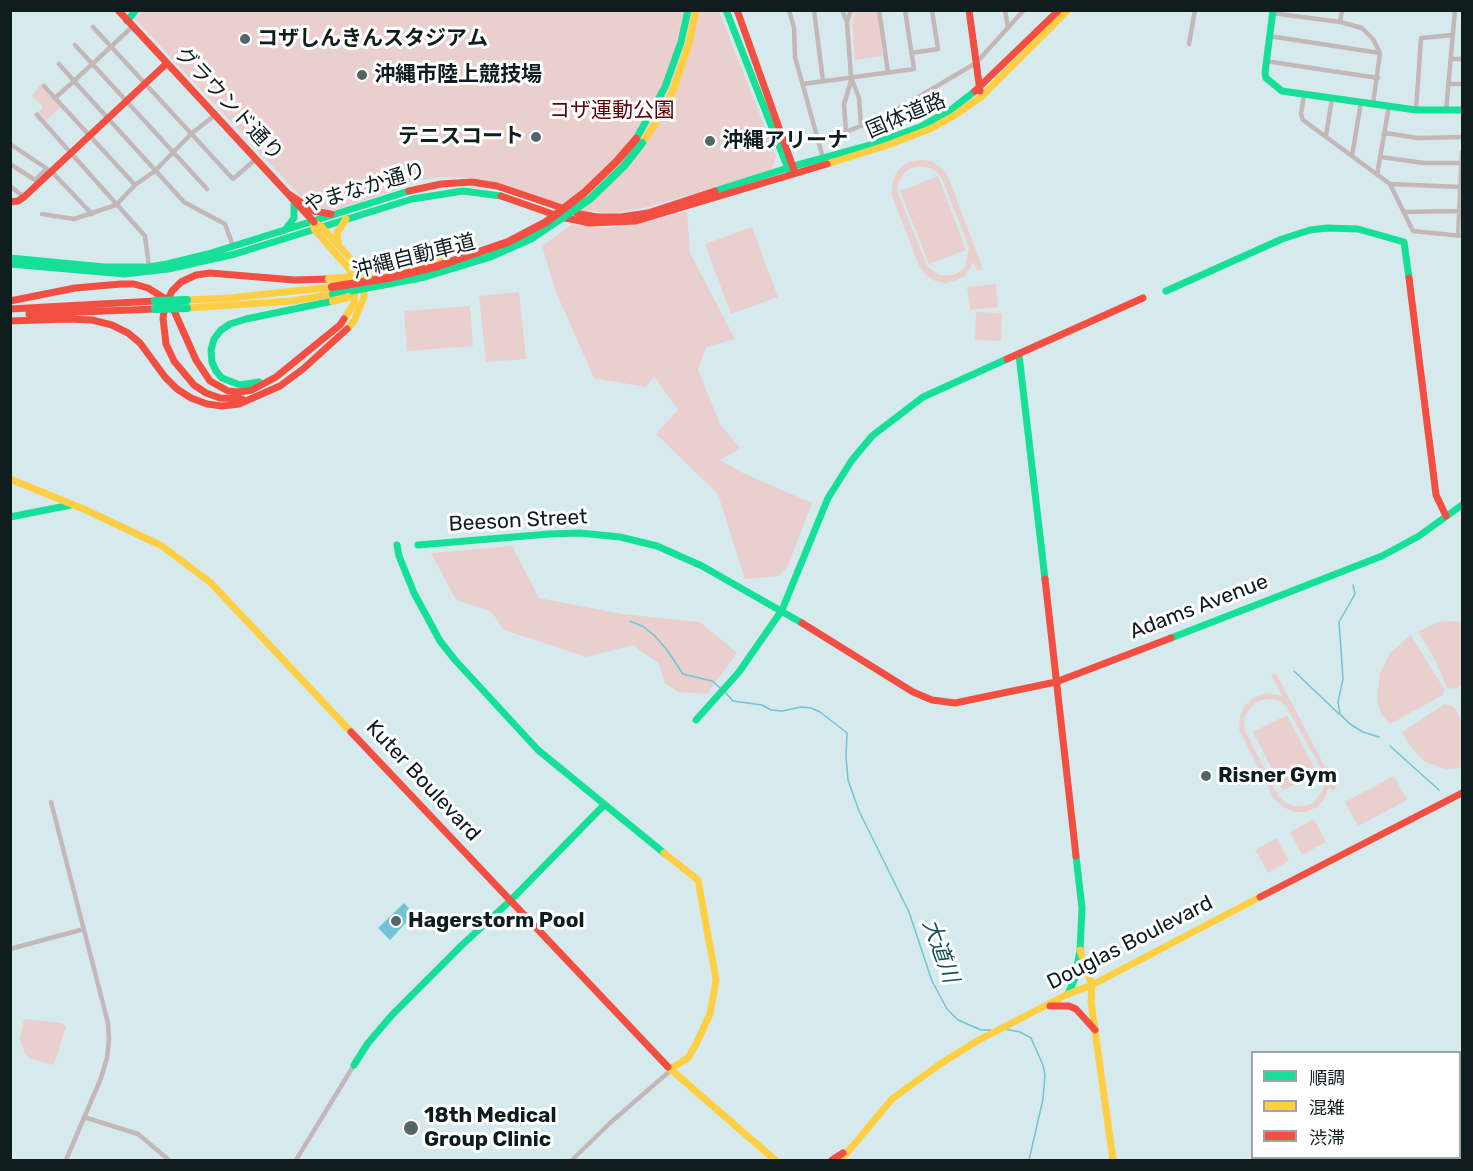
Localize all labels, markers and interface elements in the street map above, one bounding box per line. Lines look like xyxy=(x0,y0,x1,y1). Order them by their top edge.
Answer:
place label: コザしんきんスタジアム xyxy=(257,26,488,52)
marker: コザしんきんスタジアム xyxy=(238,32,252,46)
street label: グラウンド通り xyxy=(170,42,288,166)
place label: 沖縄市陸上競技場 xyxy=(374,62,542,88)
marker: 沖縄市陸上競技場 xyxy=(355,68,369,82)
street label: 国体道路 xyxy=(862,88,950,144)
park label: コザ運動公園 xyxy=(549,98,675,124)
place label: テニスコート xyxy=(398,124,524,150)
place label: 沖縄アリーナ xyxy=(722,128,848,154)
marker: テニスコート xyxy=(529,130,543,144)
marker: 沖縄アリーナ xyxy=(703,134,717,148)
street label: やまなか通り xyxy=(301,158,429,218)
street label: 沖縄自動車道 xyxy=(350,230,478,284)
street label: Beeson Street xyxy=(448,505,588,537)
street label: Adams Avenue xyxy=(1126,569,1272,645)
street label: Kuter Boulevard xyxy=(361,715,485,847)
place label: Risner Gym xyxy=(1218,763,1337,789)
marker: Risner Gym xyxy=(1199,769,1213,783)
street label: Douglas Boulevard xyxy=(1043,890,1217,996)
place label: Hagerstorm Pool xyxy=(408,908,585,934)
marker: Hagerstorm Pool xyxy=(389,914,403,928)
water label: 大道川 xyxy=(916,915,964,987)
legend xyxy=(1251,1051,1461,1159)
text: 順調 xyxy=(1309,1067,1345,1089)
text: 混雑 xyxy=(1309,1097,1345,1119)
place label: 18th Medical Group Clinic xyxy=(424,1103,556,1153)
marker: 18th Medical Group Clinic xyxy=(402,1119,420,1137)
text: 渋滞 xyxy=(1309,1127,1345,1149)

